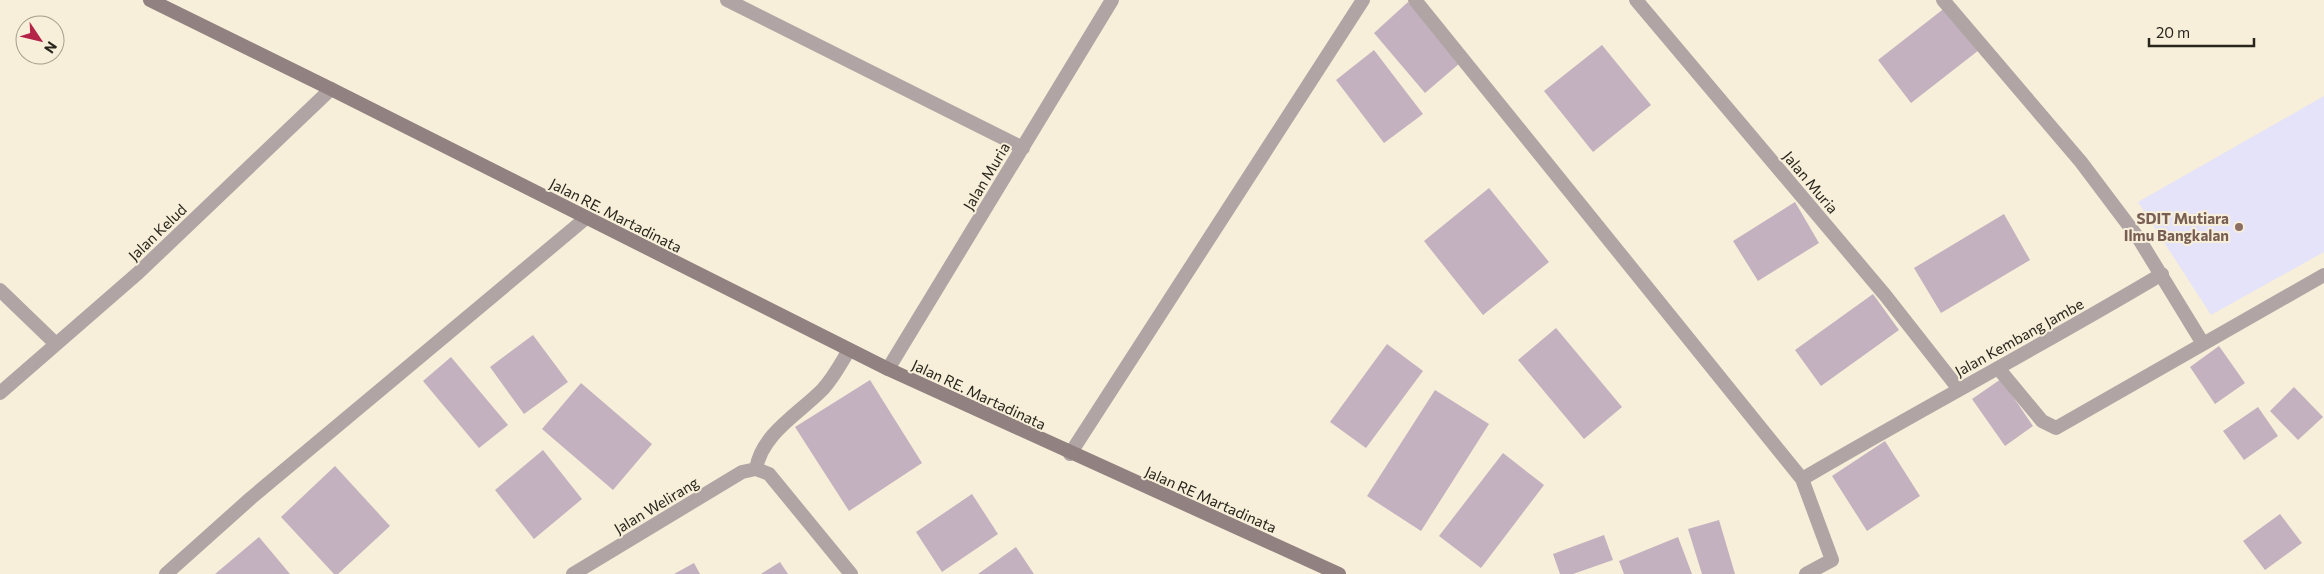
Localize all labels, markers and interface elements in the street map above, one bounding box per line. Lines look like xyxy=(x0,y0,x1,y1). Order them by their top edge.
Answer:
north arrow xyxy=(15,15,65,65)
scale bar xyxy=(2149,15,2254,47)
text: 20 m xyxy=(2156,23,2190,41)
text: N xyxy=(41,39,61,57)
street label: Jalan Muria xyxy=(959,139,1013,213)
street label: Jalan Muria xyxy=(1780,147,1842,217)
street label: Jalan RE. Martadinata xyxy=(547,174,685,256)
street label: Jalan Kelud xyxy=(124,200,190,264)
place label: SDIT Mutiara Ilmu Bangkalan xyxy=(2124,209,2229,244)
marker: SDIT Mutiara Ilmu Bangkalan xyxy=(2233,221,2245,233)
street label: Jalan Kembang Jambe xyxy=(1952,294,2087,380)
street label: Jalan RE. Martadinata xyxy=(909,355,1049,433)
street label: Jalan RE Martadinata xyxy=(1142,462,1280,536)
street label: Jalan Welirang xyxy=(610,473,702,537)

